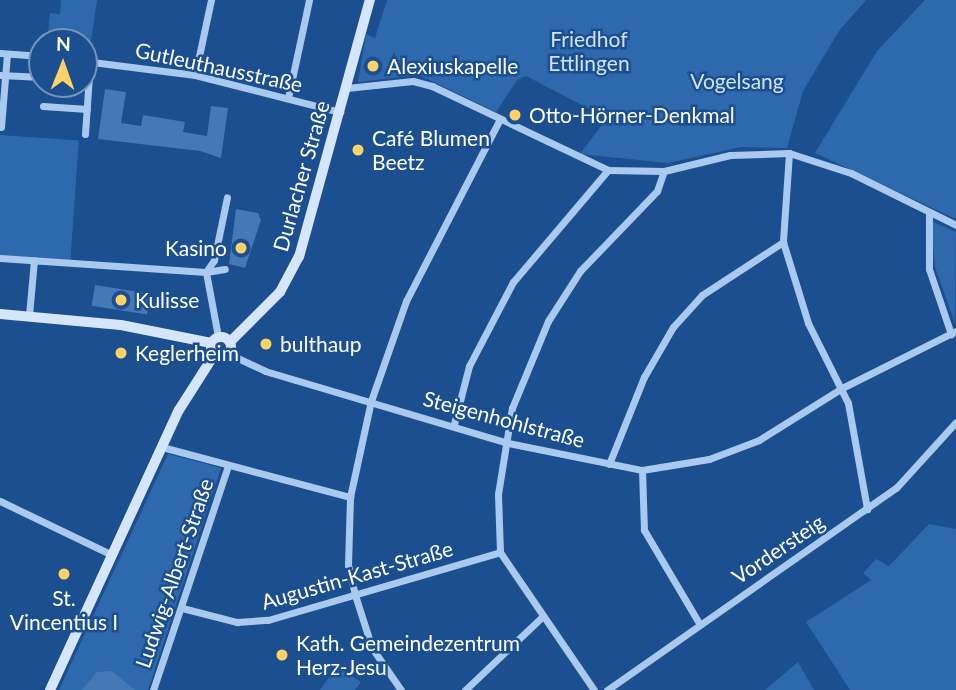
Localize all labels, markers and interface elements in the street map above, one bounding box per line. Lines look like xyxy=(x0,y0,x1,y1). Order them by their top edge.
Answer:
park label: Friedhof Ettlingen xyxy=(548,26,630,76)
north arrow xyxy=(28,28,98,98)
text: N xyxy=(56,32,71,55)
street label: Gutleuthausstraße xyxy=(133,37,305,97)
place label: Alexiuskapelle xyxy=(387,53,518,79)
marker: Alexiuskapelle xyxy=(365,58,381,74)
park label: Vogelsang xyxy=(690,68,784,94)
street label: Durlacher Straße xyxy=(267,98,335,254)
place label: Otto-Hörner-Denkmal xyxy=(529,102,735,128)
marker: Otto-Hörner-Denkmal xyxy=(507,107,523,123)
place label: Café Blumen Beetz xyxy=(372,125,490,175)
marker: Café Blumen Beetz xyxy=(350,142,366,158)
place label: Kasino xyxy=(165,235,227,261)
marker: Kasino xyxy=(233,240,249,256)
place label: Kulisse xyxy=(135,287,199,313)
marker: Kulisse xyxy=(113,292,129,308)
place label: bulthaup xyxy=(280,331,362,357)
marker: bulthaup xyxy=(258,336,274,352)
place label: Keglerheim xyxy=(135,340,239,366)
marker: Keglerheim xyxy=(113,345,129,361)
street label: Steigenhohlstraße xyxy=(420,385,588,453)
street label: Ludwig-Albert-Straße xyxy=(130,475,218,671)
street label: Vordersteig xyxy=(727,509,829,589)
street label: Augustin-Kast-Straße xyxy=(258,536,456,614)
marker: St. Vincentius I xyxy=(56,566,72,582)
place label: St. Vincentius I xyxy=(10,585,118,635)
place label: Kath. Gemeindezentrum Herz-Jesu xyxy=(296,630,520,680)
marker: Kath. Gemeindezentrum Herz-Jesu xyxy=(274,647,290,663)

